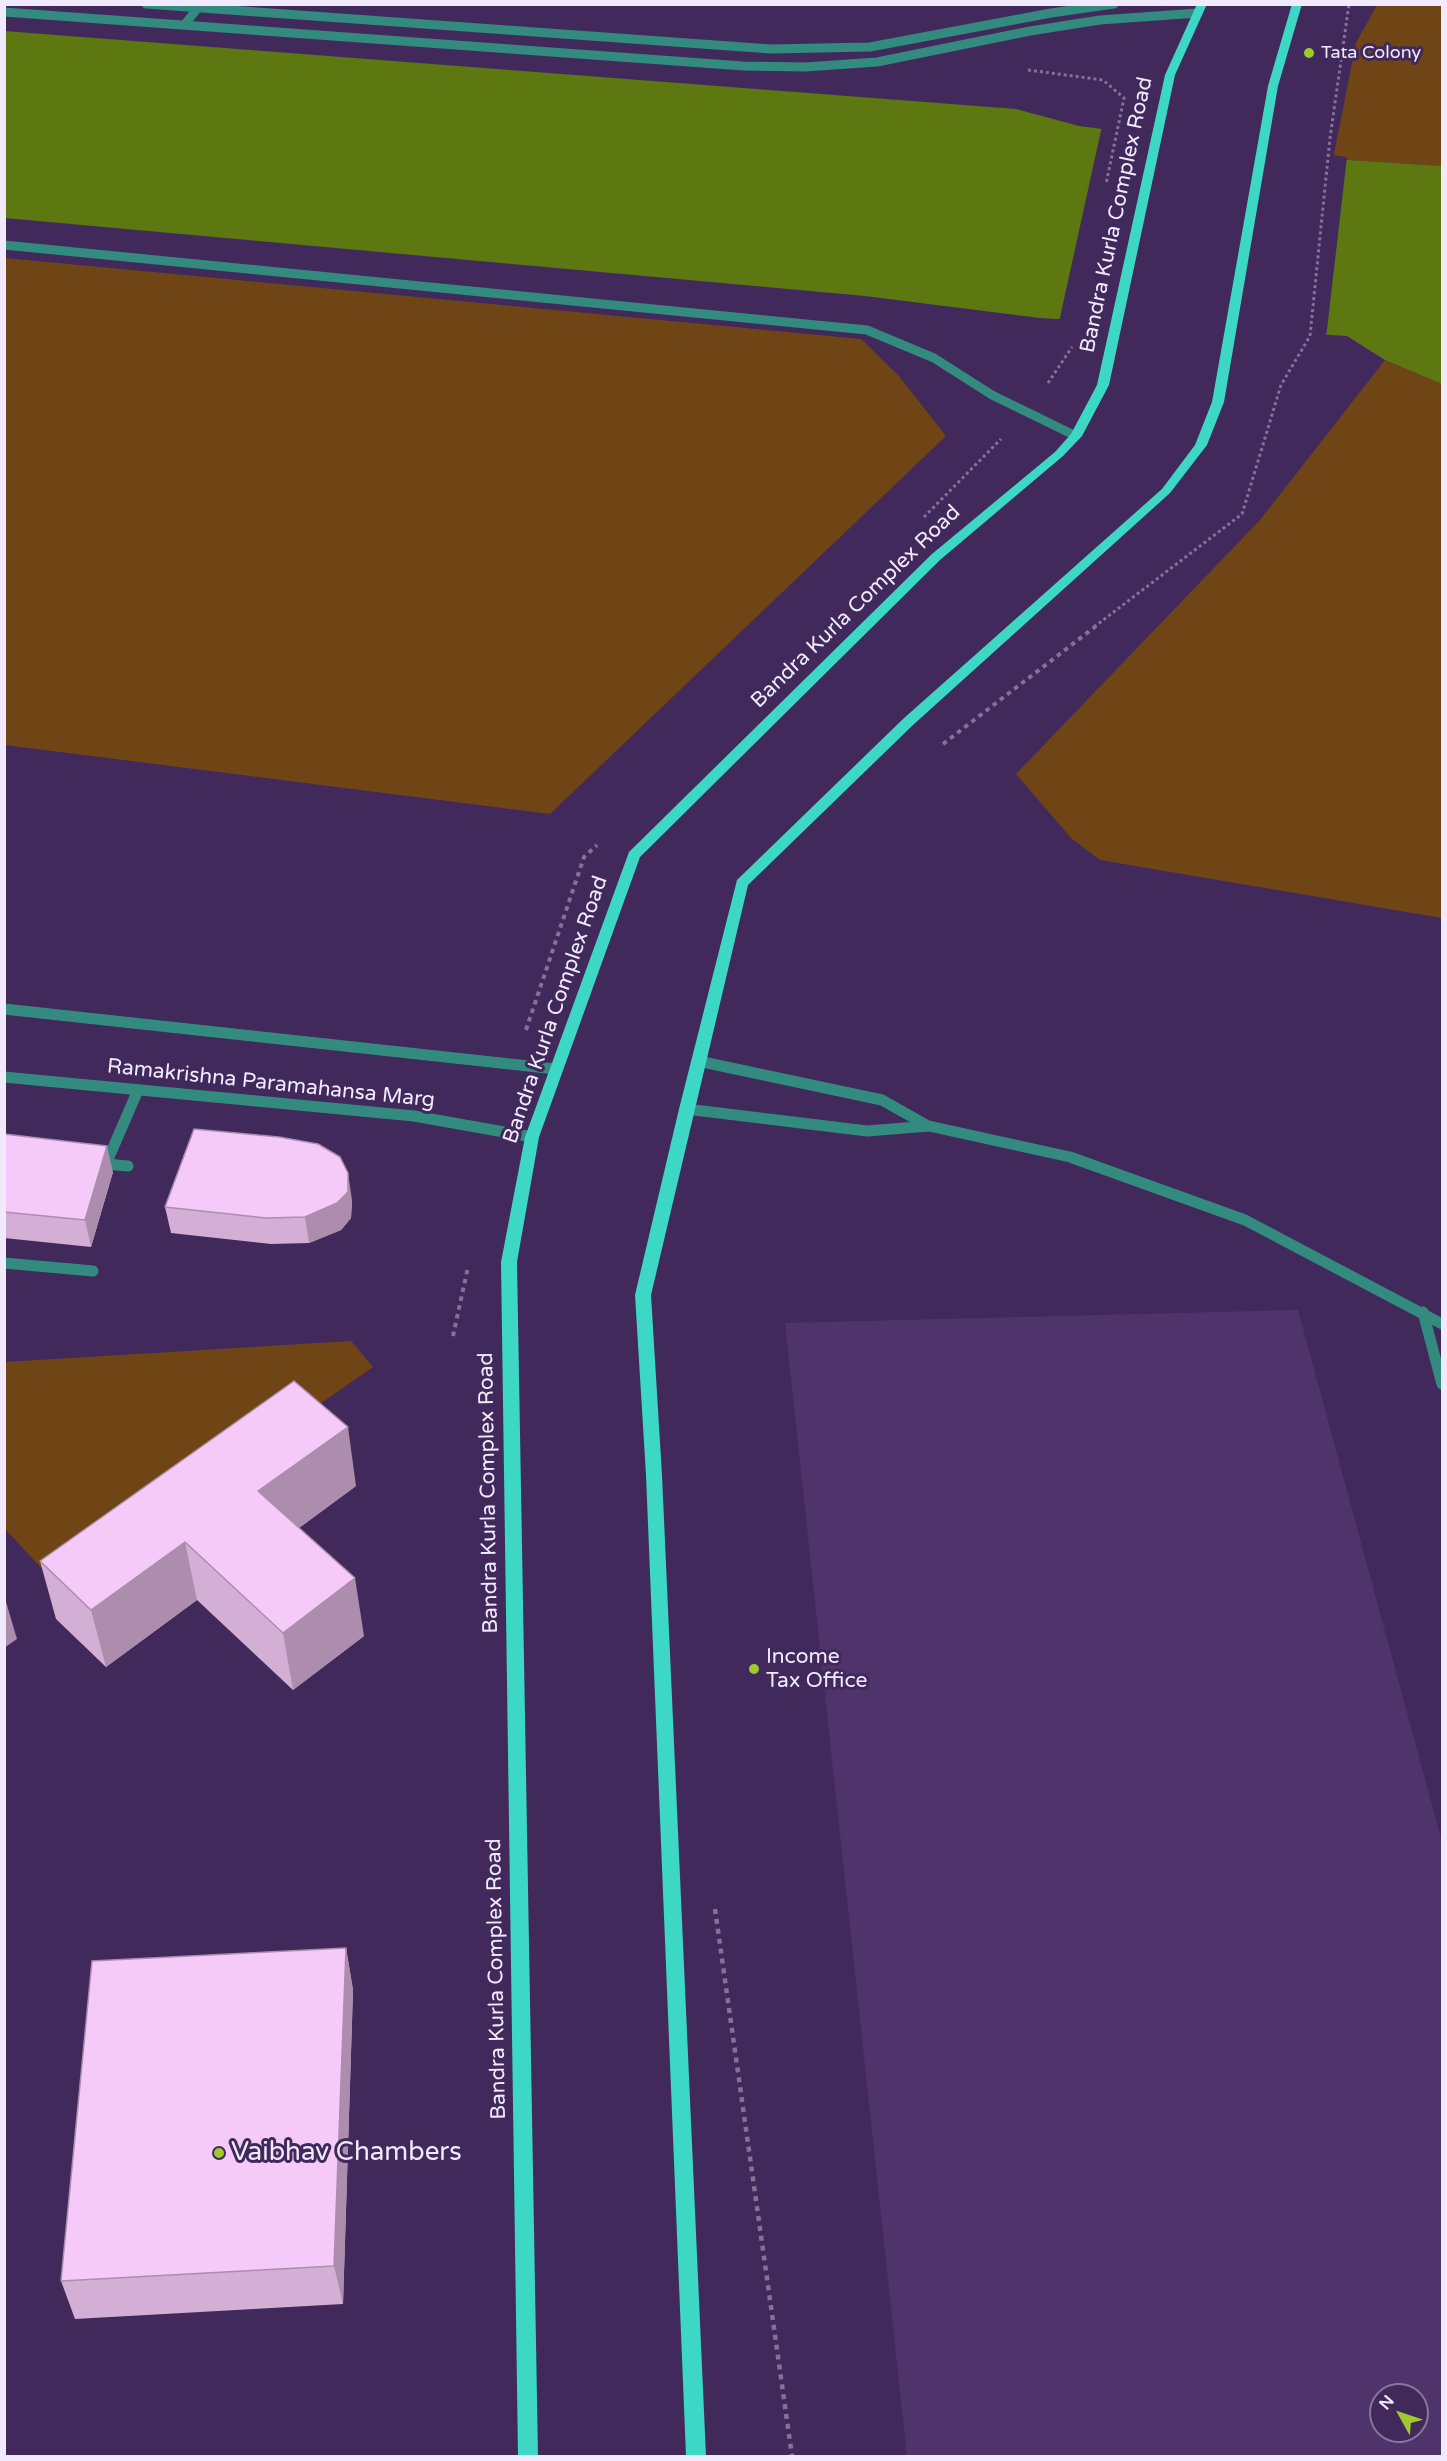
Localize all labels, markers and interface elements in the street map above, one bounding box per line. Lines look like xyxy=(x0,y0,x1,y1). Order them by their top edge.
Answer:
place label: Tata Colony xyxy=(1321,42,1421,64)
marker: Tata Colony xyxy=(1302,46,1316,60)
street label: Bandra Kurla Complex Road xyxy=(1075,75,1159,355)
street label: Bandra Kurla Complex Road xyxy=(746,500,966,714)
street label: Bandra Kurla Complex Road xyxy=(498,873,614,1147)
street label: Ramakrishna Paramahansa Marg xyxy=(106,1054,436,1114)
street label: Bandra Kurla Complex Road xyxy=(474,1352,504,1634)
place label: Income Tax Office xyxy=(766,1644,867,1694)
marker: Income Tax Office xyxy=(747,1662,761,1676)
street label: Bandra Kurla Complex Road xyxy=(482,1838,512,2120)
place label: Vaibhav Chambers xyxy=(231,2137,462,2169)
marker: Vaibhav Chambers xyxy=(212,2146,226,2160)
north arrow xyxy=(1369,2383,1429,2443)
text: N xyxy=(1375,2391,1399,2414)

